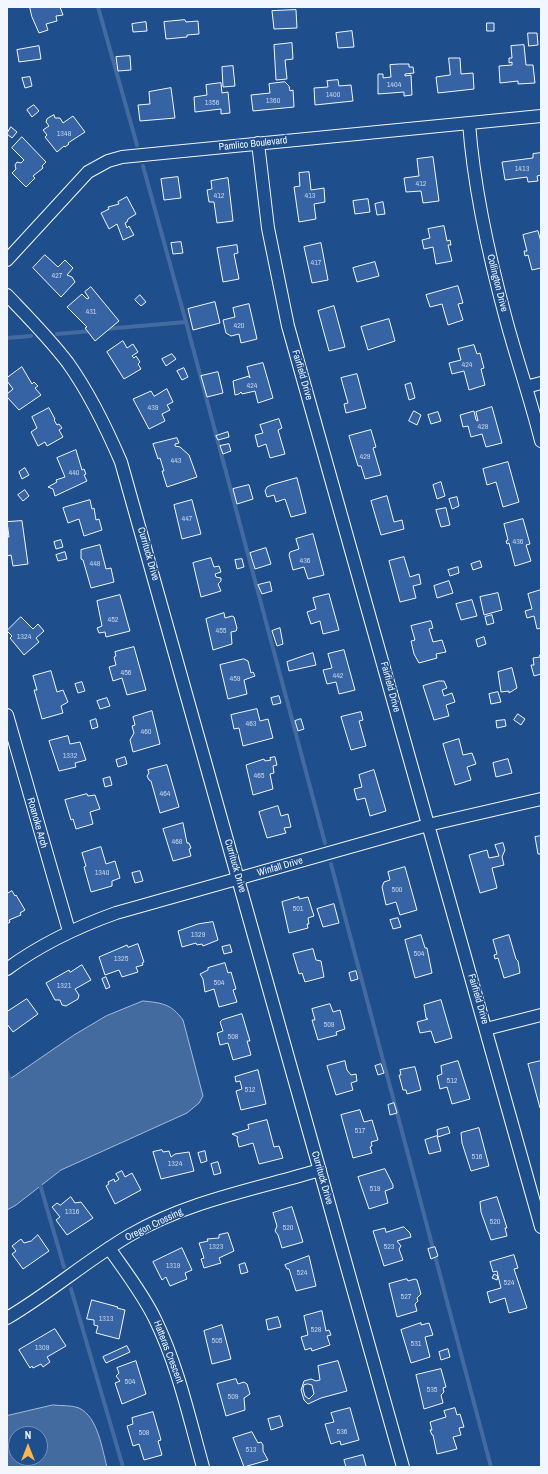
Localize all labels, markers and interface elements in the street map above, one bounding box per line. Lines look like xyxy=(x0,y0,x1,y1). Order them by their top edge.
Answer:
house number: 1404 xyxy=(387,80,401,90)
house number: 1400 xyxy=(326,90,340,100)
house number: 1360 xyxy=(266,96,280,106)
house number: 1356 xyxy=(205,98,219,108)
house number: 1348 xyxy=(57,129,71,139)
street label: Pamlico Boulevard xyxy=(218,134,288,154)
house number: 1413 xyxy=(515,164,529,174)
house number: 412 xyxy=(416,179,426,189)
house number: 412 xyxy=(214,191,224,201)
house number: 413 xyxy=(305,191,315,201)
street label: Collington Drive xyxy=(484,253,510,313)
house number: 417 xyxy=(311,258,321,268)
house number: 427 xyxy=(52,271,62,281)
house number: 431 xyxy=(86,307,96,317)
house number: 420 xyxy=(234,321,244,331)
street label: Fairfield Drive xyxy=(289,349,315,401)
house number: 424 xyxy=(462,360,472,370)
house number: 424 xyxy=(247,381,257,391)
house number: 439 xyxy=(148,403,158,413)
house number: 428 xyxy=(478,422,488,432)
house number: 429 xyxy=(360,452,370,462)
house number: 443 xyxy=(171,456,181,466)
house number: 440 xyxy=(69,468,79,478)
house number: 447 xyxy=(182,514,192,524)
street label: Currituck Drive xyxy=(135,526,161,582)
house number: 436 xyxy=(513,537,523,547)
house number: 436 xyxy=(300,556,310,566)
house number: 448 xyxy=(90,559,100,569)
house number: 452 xyxy=(108,615,118,625)
house number: 455 xyxy=(216,626,226,636)
house number: 1324 xyxy=(17,632,31,642)
street label: Fairfield Drive xyxy=(378,661,402,713)
house number: 456 xyxy=(121,668,131,678)
house number: 442 xyxy=(333,671,343,681)
house number: 459 xyxy=(230,674,240,684)
house number: 463 xyxy=(246,719,256,729)
house number: 460 xyxy=(141,727,151,737)
house number: 1332 xyxy=(63,751,77,761)
house number: 465 xyxy=(254,771,264,781)
house number: 464 xyxy=(160,789,170,799)
street label: Roanoke Arch xyxy=(24,796,50,850)
house number: 468 xyxy=(172,837,182,847)
street label: Currituck Drive xyxy=(222,838,248,894)
street label: Winfall Drive xyxy=(256,855,304,879)
house number: 1340 xyxy=(95,868,109,878)
house number: 500 xyxy=(392,885,402,895)
house number: 501 xyxy=(293,904,303,914)
house number: 1329 xyxy=(191,930,205,940)
house number: 504 xyxy=(414,949,424,959)
house number: 1325 xyxy=(114,954,128,964)
street label: Fairfield Drive xyxy=(465,973,491,1025)
house number: 504 xyxy=(214,978,224,988)
house number: 1321 xyxy=(57,981,71,991)
house number: 509 xyxy=(324,1020,334,1030)
house number: 508 xyxy=(228,1032,238,1042)
house number: 512 xyxy=(447,1076,457,1086)
house number: 512 xyxy=(245,1085,255,1095)
house number: 517 xyxy=(355,1126,365,1136)
street label: Currituck Drive xyxy=(309,1150,335,1206)
house number: 516 xyxy=(472,1152,482,1162)
house number: 1324 xyxy=(168,1159,182,1169)
house number: 519 xyxy=(370,1184,380,1194)
street label: Oregon Crossing xyxy=(123,1206,185,1244)
house number: 1316 xyxy=(65,1207,79,1217)
house number: 520 xyxy=(490,1217,500,1227)
house number: 520 xyxy=(283,1223,293,1233)
house number: 1323 xyxy=(209,1242,223,1252)
house number: 523 xyxy=(384,1242,394,1252)
house number: 1319 xyxy=(166,1261,180,1271)
house number: 524 xyxy=(297,1268,307,1278)
house number: 524 xyxy=(504,1278,514,1288)
house number: 527 xyxy=(401,1292,411,1302)
house number: 1313 xyxy=(99,1314,113,1324)
street label: Hatteras Crescent xyxy=(151,1319,185,1385)
house number: 528 xyxy=(311,1325,321,1335)
house number: 505 xyxy=(212,1336,222,1346)
house number: 531 xyxy=(411,1339,421,1349)
house number: 1309 xyxy=(35,1343,49,1353)
house number: 504 xyxy=(125,1377,135,1387)
house number: 535 xyxy=(427,1385,437,1395)
house number: 509 xyxy=(228,1392,238,1402)
north arrow xyxy=(8,1426,48,1466)
house number: 536 xyxy=(337,1427,347,1437)
text: N xyxy=(25,1428,31,1442)
house number: 508 xyxy=(139,1428,149,1438)
house number: 513 xyxy=(246,1445,256,1455)

